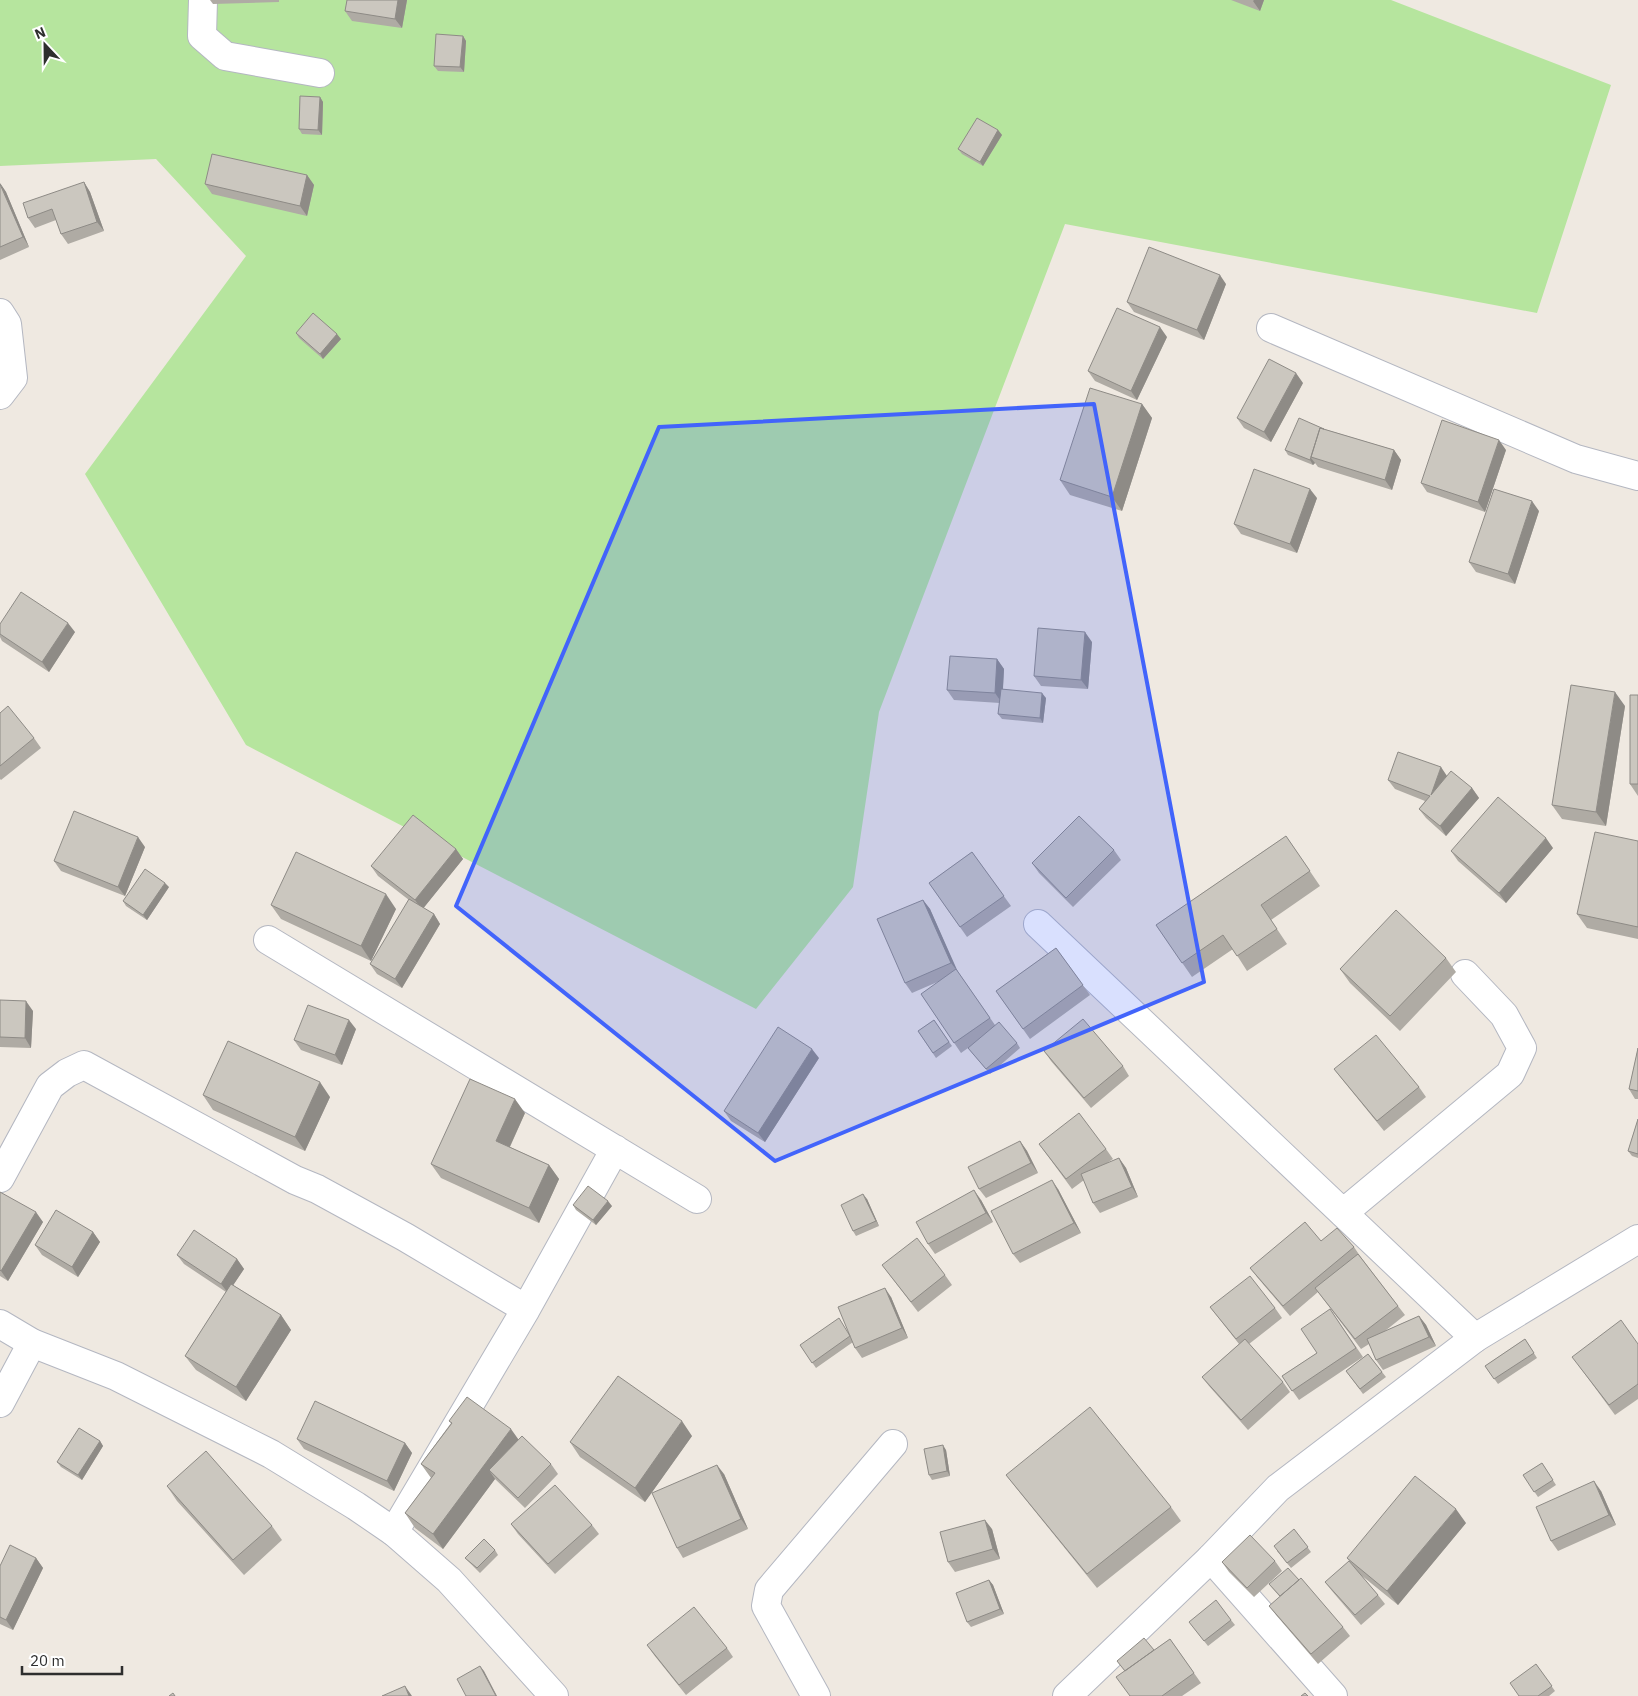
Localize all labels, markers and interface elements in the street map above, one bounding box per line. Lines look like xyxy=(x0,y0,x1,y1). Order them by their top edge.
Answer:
north arrow xyxy=(20,20,70,70)
text: N xyxy=(32,23,48,43)
scale bar xyxy=(22,1644,122,1676)
text: 20 m xyxy=(30,1651,65,1670)

